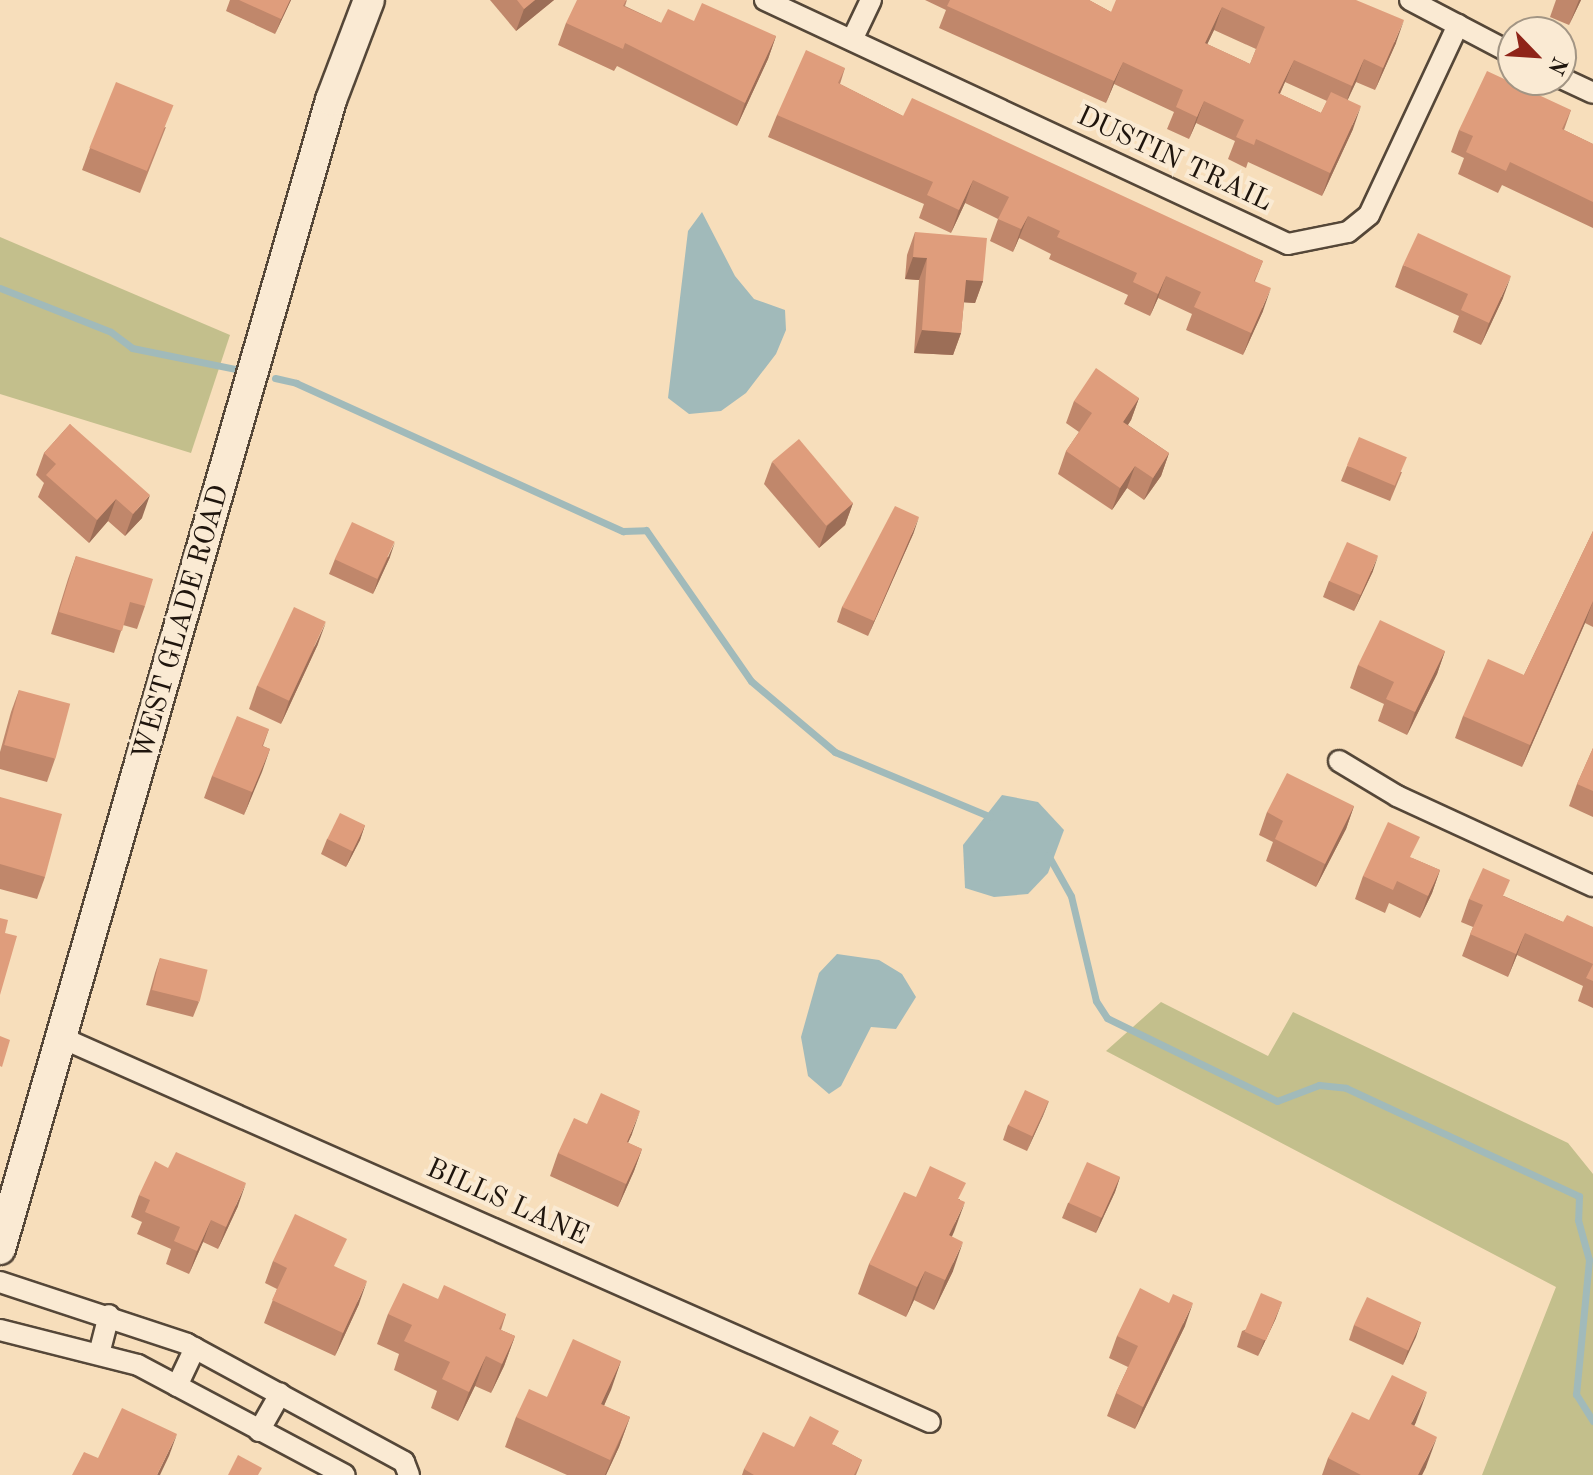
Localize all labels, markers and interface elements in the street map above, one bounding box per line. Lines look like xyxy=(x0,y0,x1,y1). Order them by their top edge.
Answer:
north arrow xyxy=(1497,16,1577,96)
text: N xyxy=(1543,53,1570,78)
street label: DUSTIN TRAIL xyxy=(1071,100,1277,220)
street label: WEST GLADE ROAD xyxy=(127,481,237,765)
street label: BILLS LANE xyxy=(421,1152,593,1254)

